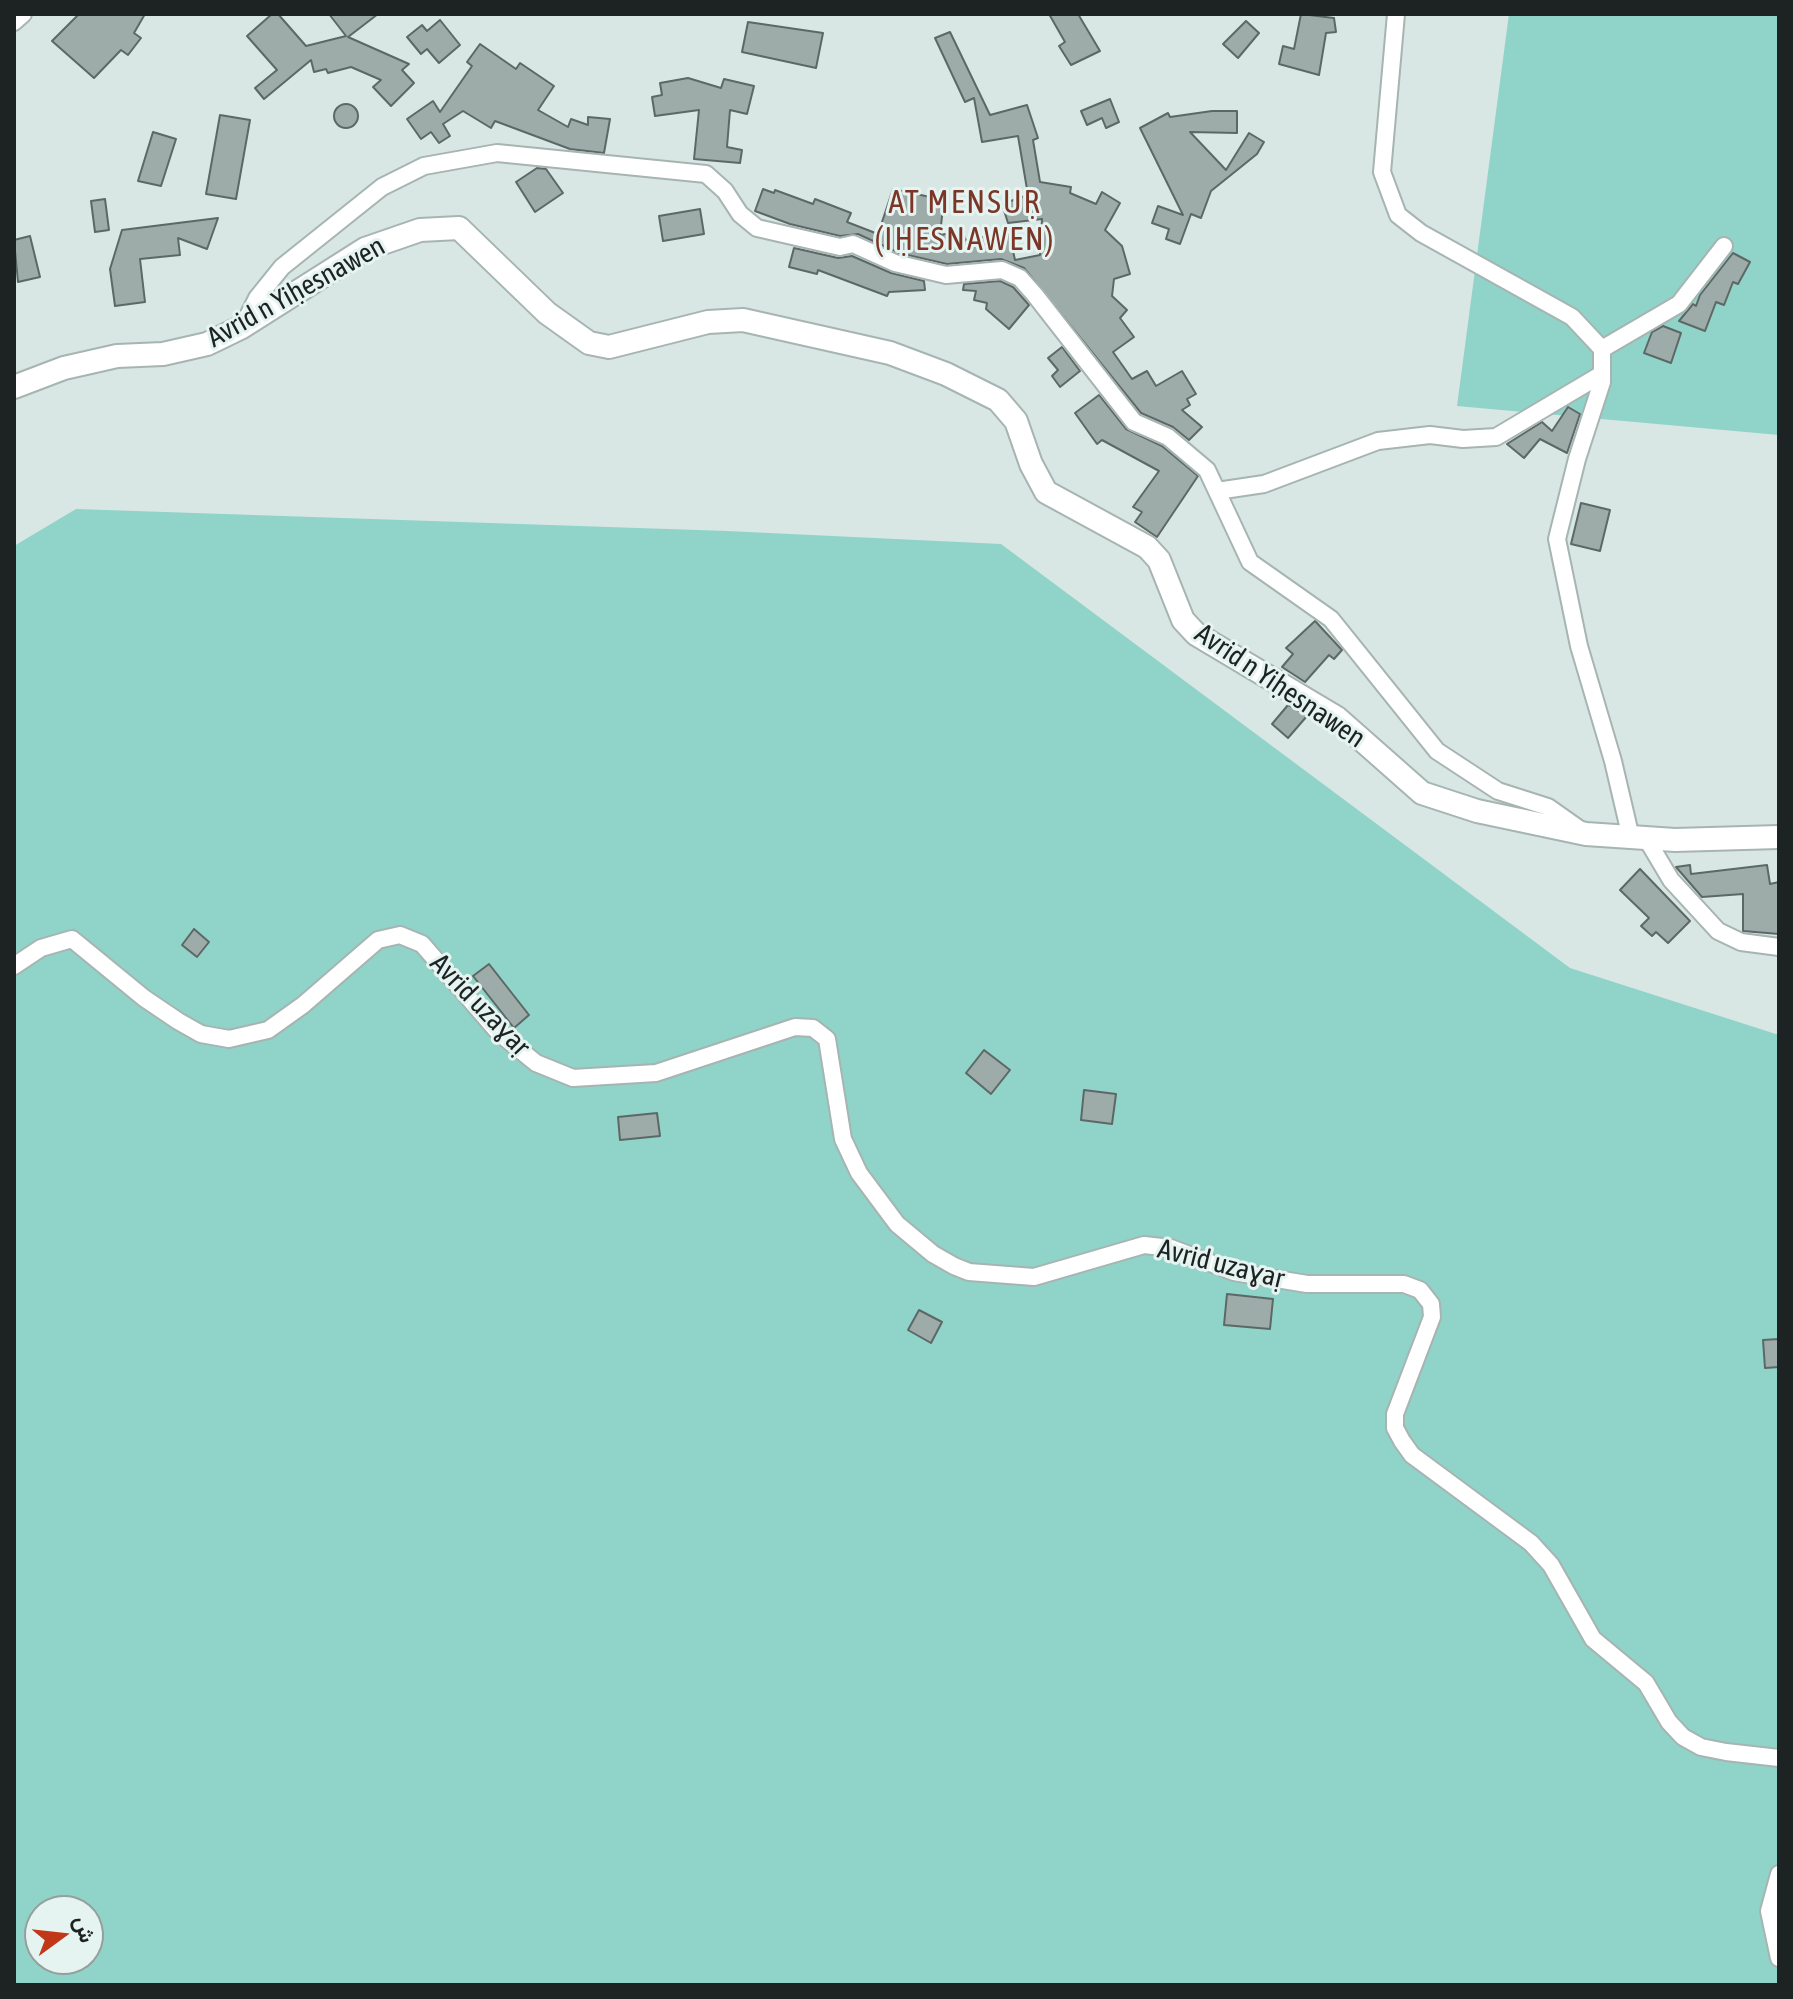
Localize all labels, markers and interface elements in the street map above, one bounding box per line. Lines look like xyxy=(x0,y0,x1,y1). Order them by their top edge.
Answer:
district label: AT MENSUṚ (IḤESNAWEN) xyxy=(875,184,1055,259)
street label: Avrid n Yiḥesnawen xyxy=(201,229,391,355)
street label: Avrid n Yiḥesnawen xyxy=(1189,617,1371,755)
street label: Avrid uzaɣaṛ xyxy=(423,947,537,1063)
street label: Avrid uzaɣaṛ xyxy=(1154,1232,1288,1296)
north arrow xyxy=(24,1895,104,1975)
text: ش xyxy=(69,1913,101,1945)

